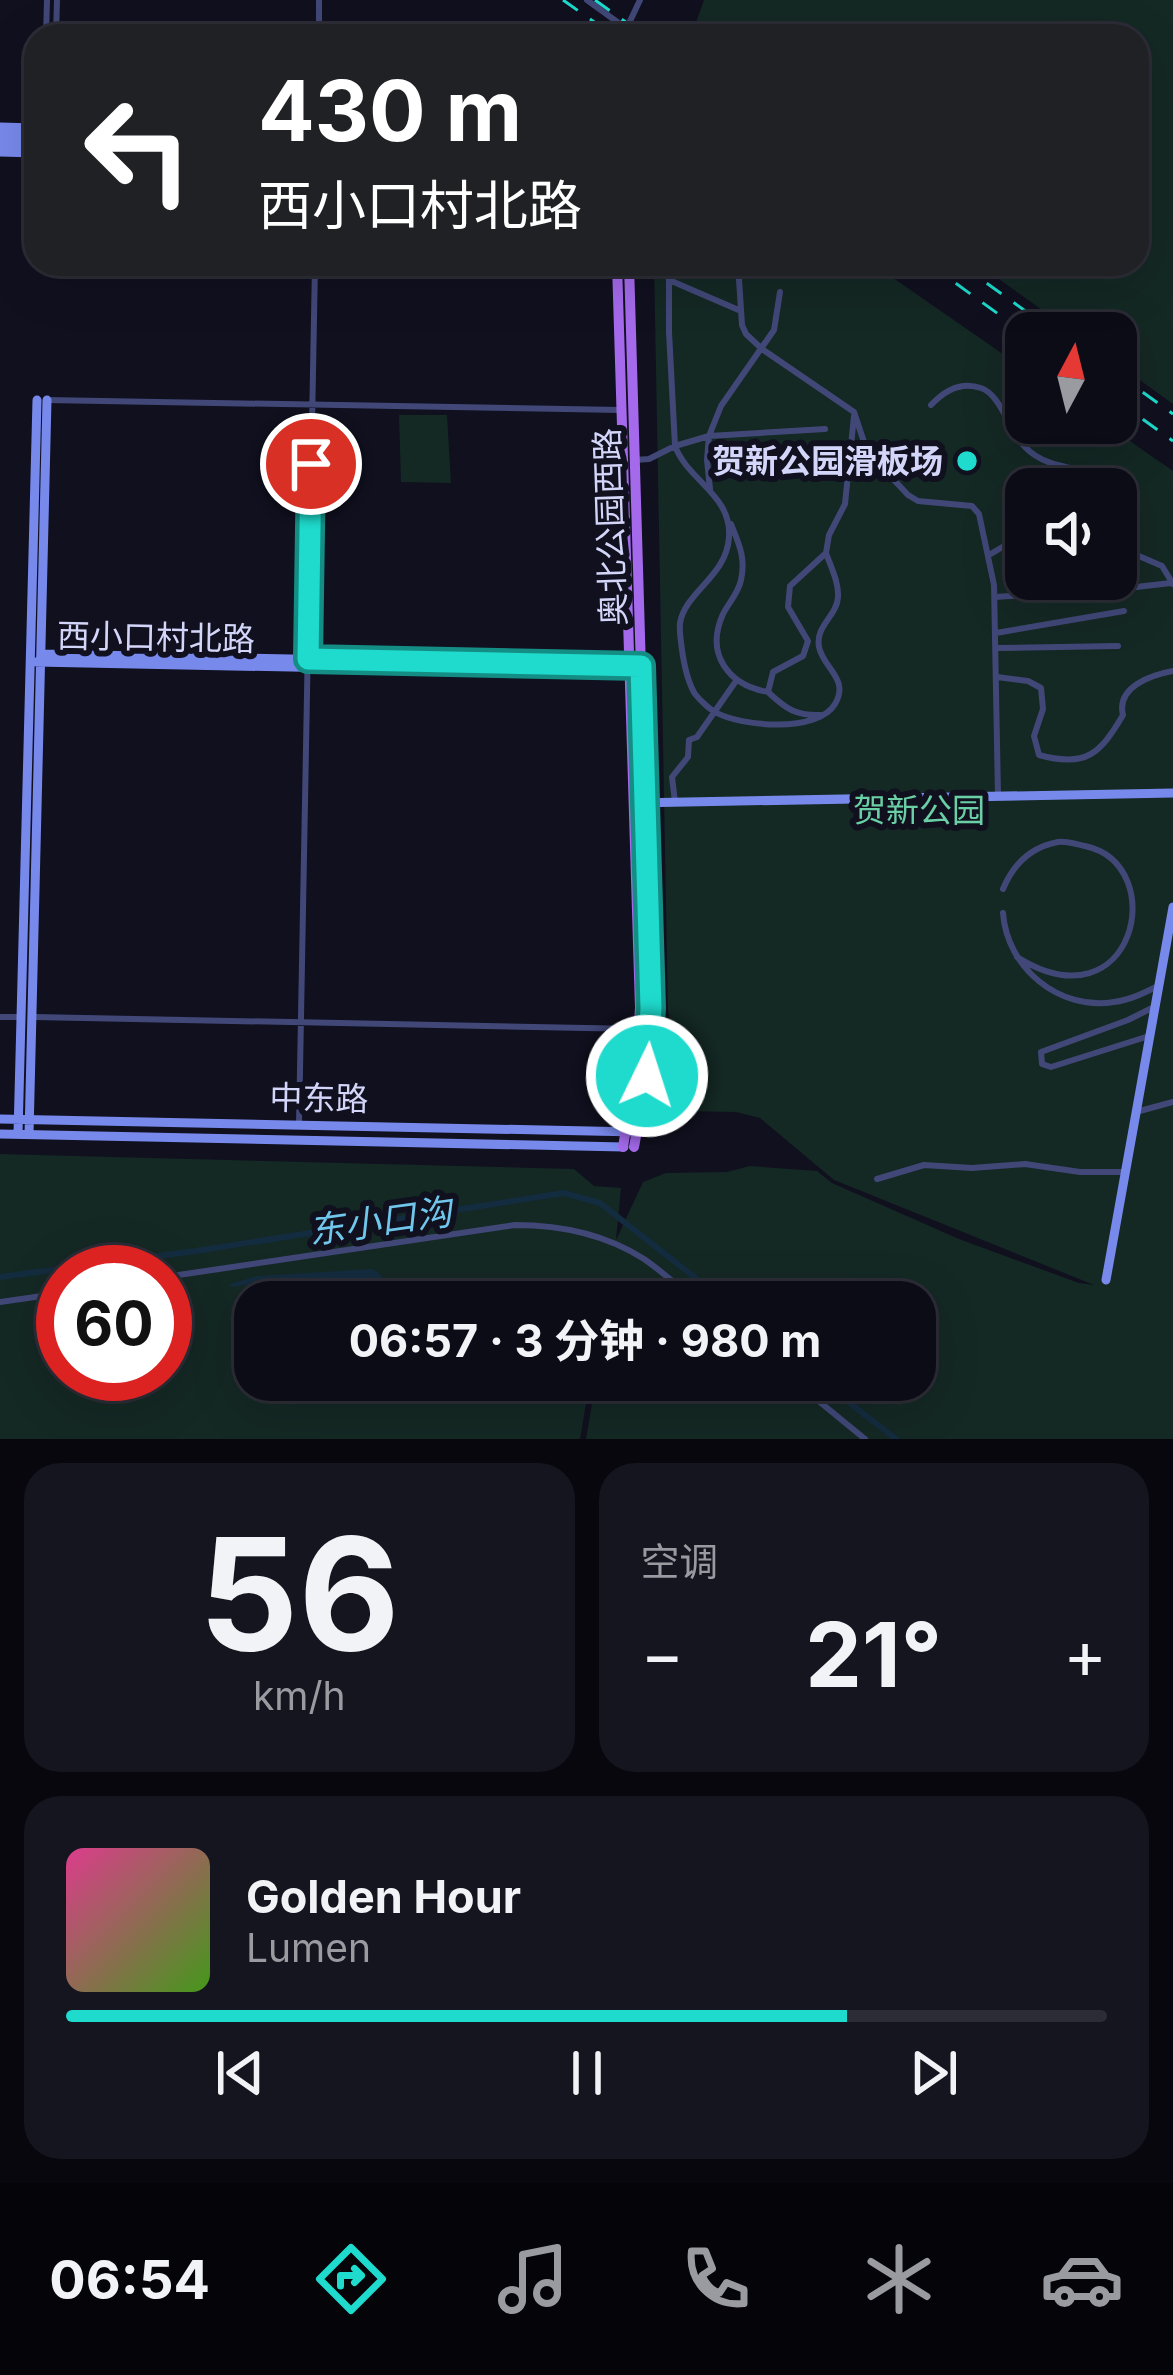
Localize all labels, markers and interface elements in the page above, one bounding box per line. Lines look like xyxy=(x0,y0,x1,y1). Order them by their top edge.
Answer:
text: 430 m xyxy=(258,60,522,161)
icon: left xyxy=(60,72,216,228)
text: 西小口村北路 xyxy=(258,173,582,238)
north arrow xyxy=(1005,312,1137,444)
map controls xyxy=(1005,312,1137,600)
pin xyxy=(260,413,362,515)
street label: 奥北公园西路 xyxy=(587,427,633,627)
icon: arrive xyxy=(278,431,344,497)
place label: 贺新公园滑板场 xyxy=(712,441,943,481)
marker: 贺新公园滑板场 xyxy=(954,448,980,474)
button: sound xyxy=(1005,468,1137,600)
street label: 西小口村北路 xyxy=(57,615,255,659)
park label: 贺新公园 xyxy=(853,790,985,830)
position arrow xyxy=(584,1013,710,1139)
street label: 中东路 xyxy=(269,1077,369,1119)
water label: 东小口沟 xyxy=(306,1189,458,1253)
speed limit sign: 60 xyxy=(36,1245,192,1401)
text: 06:57 · 3 分钟 · 980 m xyxy=(349,1313,821,1368)
text: 56 xyxy=(199,1499,400,1688)
text: 空调 xyxy=(641,1538,719,1585)
text: 21° xyxy=(805,1600,942,1709)
text: − xyxy=(641,1614,684,1694)
text: + xyxy=(1063,1614,1107,1694)
text: km/h xyxy=(253,1672,346,1719)
text: Golden Hour xyxy=(246,1869,521,1924)
text: Lumen xyxy=(246,1924,371,1971)
icon: previous xyxy=(207,2040,273,2106)
icon: pause xyxy=(554,2040,620,2106)
icon: next xyxy=(901,2040,967,2106)
icon: directions xyxy=(309,2237,393,2321)
icon: music xyxy=(491,2237,575,2321)
icon: phone xyxy=(674,2237,758,2321)
icon: climate xyxy=(857,2237,941,2321)
icon: car xyxy=(1040,2237,1124,2321)
text: 06:54 xyxy=(49,2247,210,2312)

